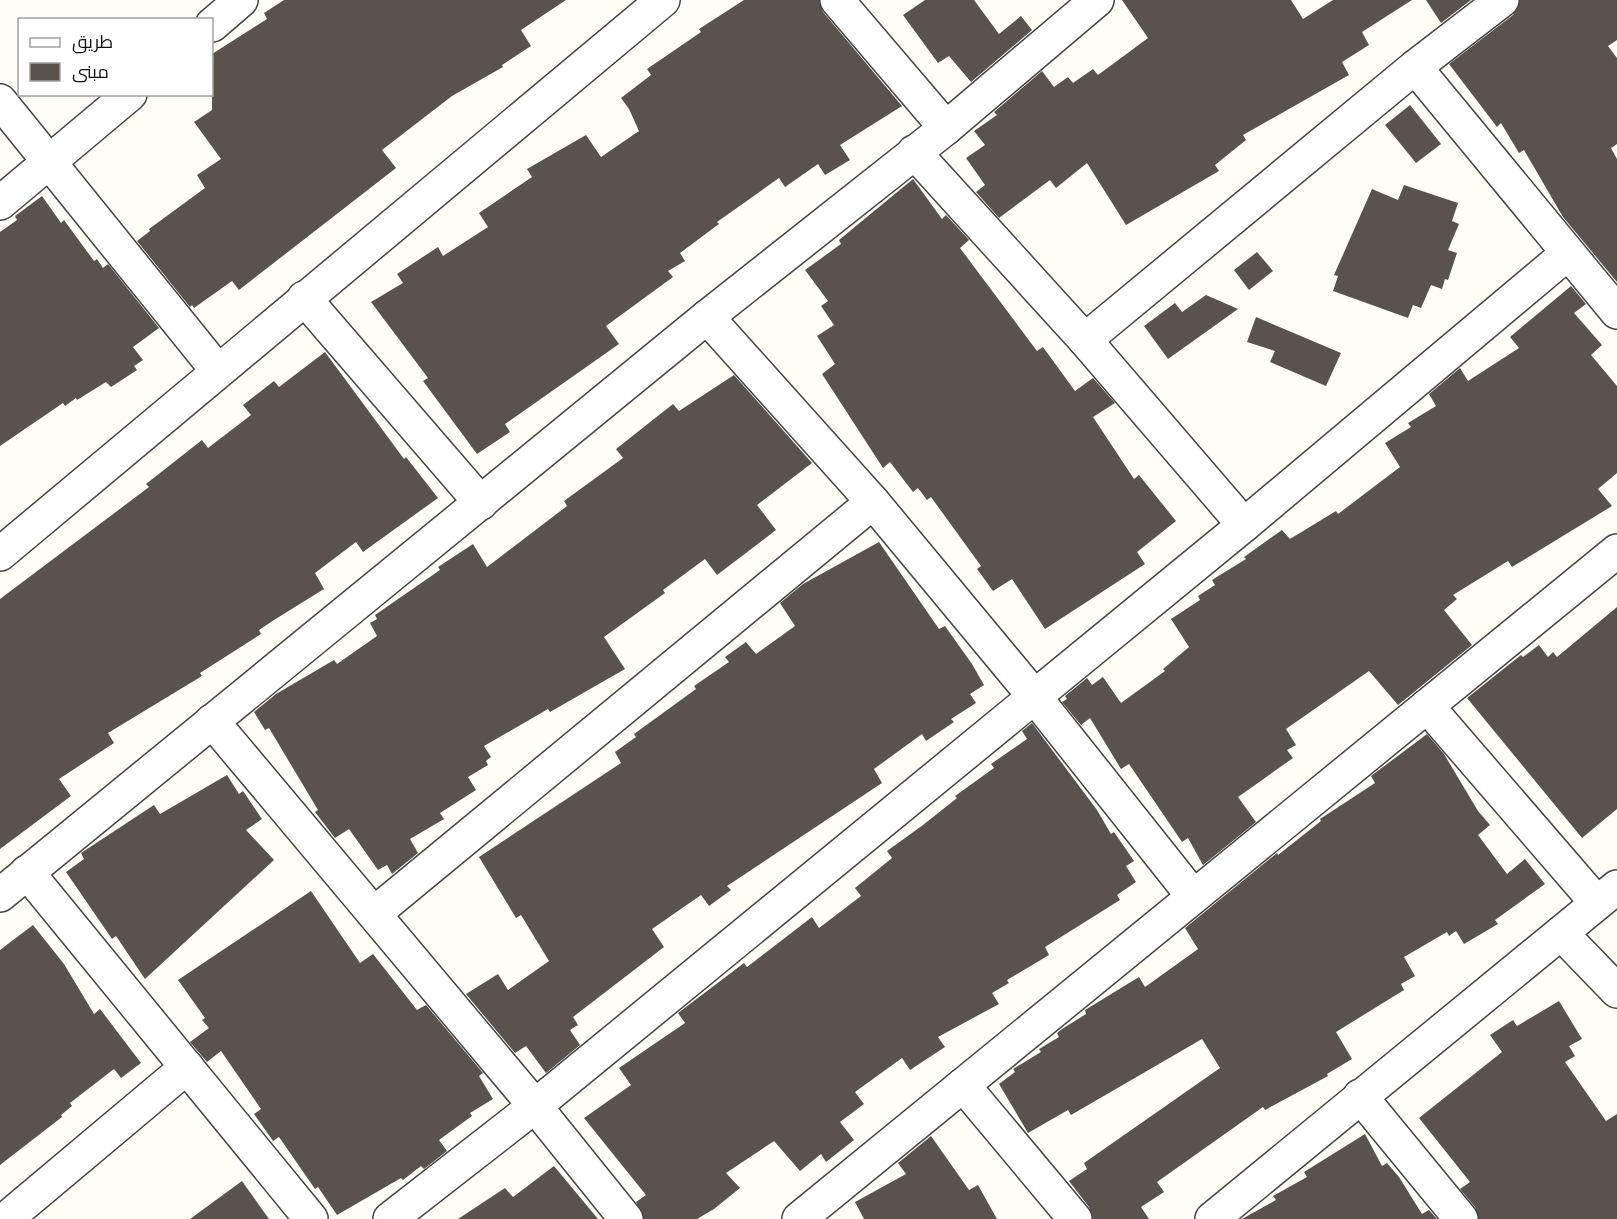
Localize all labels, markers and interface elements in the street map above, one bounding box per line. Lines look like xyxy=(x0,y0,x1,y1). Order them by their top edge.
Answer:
legend xyxy=(18,18,213,96)
text: طريق xyxy=(72,31,113,54)
text: مبنى xyxy=(72,61,109,83)

